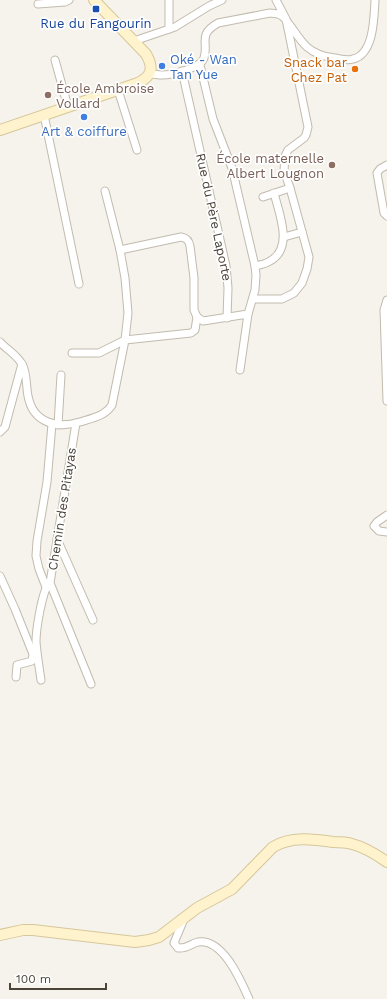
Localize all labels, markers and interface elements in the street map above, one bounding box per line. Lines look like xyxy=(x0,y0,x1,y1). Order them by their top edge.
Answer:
marker: Rue du Fangourin xyxy=(91,4,101,14)
place label: Rue du Fangourin xyxy=(40,16,152,31)
place label: Oké - Wan Tan Yue xyxy=(170,52,237,82)
place label: Snack bar Chez Pat xyxy=(284,55,348,85)
marker: Oké - Wan Tan Yue xyxy=(157,61,167,71)
marker: Snack bar Chez Pat xyxy=(350,64,360,74)
place label: École Ambroise Vollard xyxy=(56,80,154,111)
marker: École Ambroise Vollard xyxy=(43,90,53,100)
marker: Art & coiffure xyxy=(79,112,89,122)
place label: Art & coiffure xyxy=(41,124,127,139)
place label: École maternelle Albert Lougnon xyxy=(216,150,324,181)
street label: Rue du Père Laporte xyxy=(193,152,235,282)
marker: École maternelle Albert Lougnon xyxy=(327,160,337,170)
street label: Chemin des Pitayas xyxy=(45,446,79,572)
scale bar xyxy=(10,965,106,991)
text: 100 m xyxy=(16,972,51,986)

